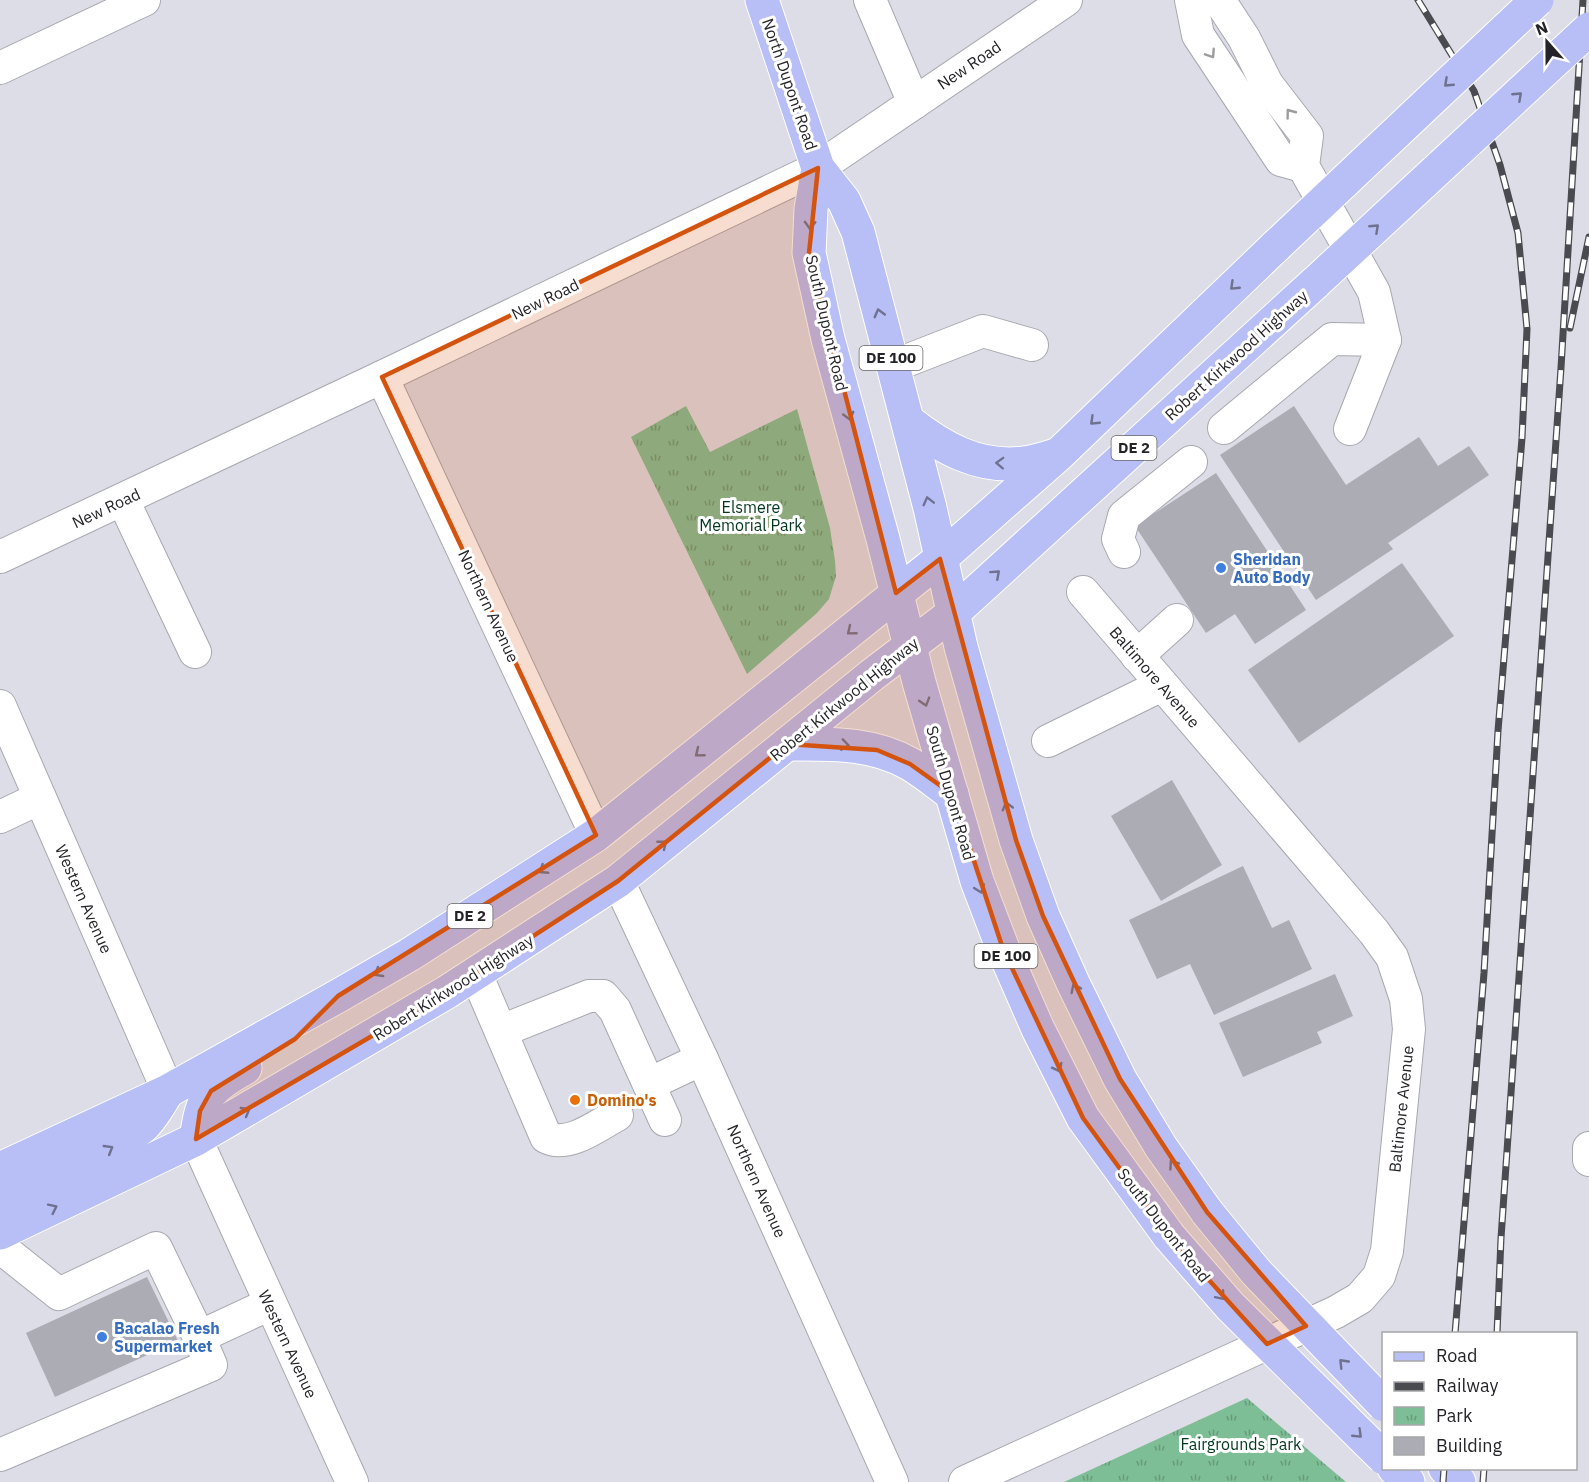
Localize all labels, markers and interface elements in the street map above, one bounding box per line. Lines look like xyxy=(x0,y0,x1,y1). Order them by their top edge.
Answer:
north arrow xyxy=(1517,12,1577,72)
street label: North Dupont Road xyxy=(758,15,822,153)
text: N xyxy=(1533,17,1551,39)
street label: New Road xyxy=(933,36,1005,94)
one-way arrow xyxy=(1204,47,1215,58)
one-way arrow xyxy=(1445,75,1456,86)
one-way arrow xyxy=(1512,92,1522,103)
one-way arrow xyxy=(1286,109,1297,120)
one-way arrow xyxy=(804,221,817,230)
one-way arrow xyxy=(1368,224,1378,235)
street label: South Dupont Road xyxy=(802,253,852,393)
street label: New Road xyxy=(508,274,582,324)
one-way arrow xyxy=(1231,278,1242,289)
street label: Robert Kirkwood Highway xyxy=(1160,286,1312,424)
one-way arrow xyxy=(874,308,887,318)
road number: DE 100 xyxy=(860,346,922,370)
one-way arrow xyxy=(842,410,854,421)
one-way arrow xyxy=(1090,413,1101,424)
road number: DE 2 xyxy=(1112,436,1156,460)
one-way arrow xyxy=(996,457,1005,469)
street label: New Road xyxy=(69,484,143,532)
one-way arrow xyxy=(923,496,936,506)
park label: Elsmere Memorial Park xyxy=(699,497,803,535)
street label: Northern Avenue xyxy=(454,547,524,666)
place label: Sheridan Auto Body xyxy=(1233,549,1311,587)
marker: Sheridan Auto Body xyxy=(1214,561,1228,575)
one-way arrow xyxy=(989,570,999,581)
street label: Baltimore Avenue xyxy=(1106,622,1205,732)
one-way arrow xyxy=(847,623,858,634)
street label: Robert Kirkwood Highway xyxy=(766,633,922,765)
one-way arrow xyxy=(918,696,930,707)
street label: South Dupont Road xyxy=(922,723,980,863)
one-way arrow xyxy=(841,738,850,750)
one-way arrow xyxy=(695,745,706,756)
one-way arrow xyxy=(1001,801,1014,811)
one-way arrow xyxy=(656,840,667,851)
street label: Western Avenue xyxy=(51,841,117,957)
one-way arrow xyxy=(539,862,549,874)
one-way arrow xyxy=(973,883,986,894)
road number: DE 2 xyxy=(448,904,492,928)
street label: Robert Kirkwood Highway xyxy=(369,929,537,1045)
road number: DE 100 xyxy=(974,944,1038,968)
one-way arrow xyxy=(374,966,384,978)
one-way arrow xyxy=(1071,984,1083,995)
street label: Baltimore Avenue xyxy=(1384,1044,1418,1173)
one-way arrow xyxy=(1050,1061,1062,1072)
place label: Domino's xyxy=(587,1090,657,1110)
marker: Domino's xyxy=(568,1093,582,1107)
one-way arrow xyxy=(240,1106,250,1118)
street label: Northern Avenue xyxy=(723,1121,791,1241)
one-way arrow xyxy=(103,1145,113,1156)
one-way arrow xyxy=(1170,1160,1181,1171)
street label: South Dupont Road xyxy=(1113,1164,1215,1286)
one-way arrow xyxy=(46,1203,57,1215)
street label: Western Avenue xyxy=(254,1287,322,1401)
one-way arrow xyxy=(1213,1289,1224,1300)
place label: Bacalao Fresh Supermarket xyxy=(114,1318,220,1356)
marker: Bacalao Fresh Supermarket xyxy=(95,1330,109,1344)
legend xyxy=(1382,1332,1577,1470)
text: Road xyxy=(1436,1344,1477,1367)
one-way arrow xyxy=(1339,1360,1350,1371)
text: Railway xyxy=(1436,1374,1498,1397)
text: Park xyxy=(1436,1404,1473,1427)
one-way arrow xyxy=(1351,1426,1362,1437)
park label: Fairgrounds Park xyxy=(1181,1434,1302,1454)
text: Building xyxy=(1436,1434,1503,1457)

